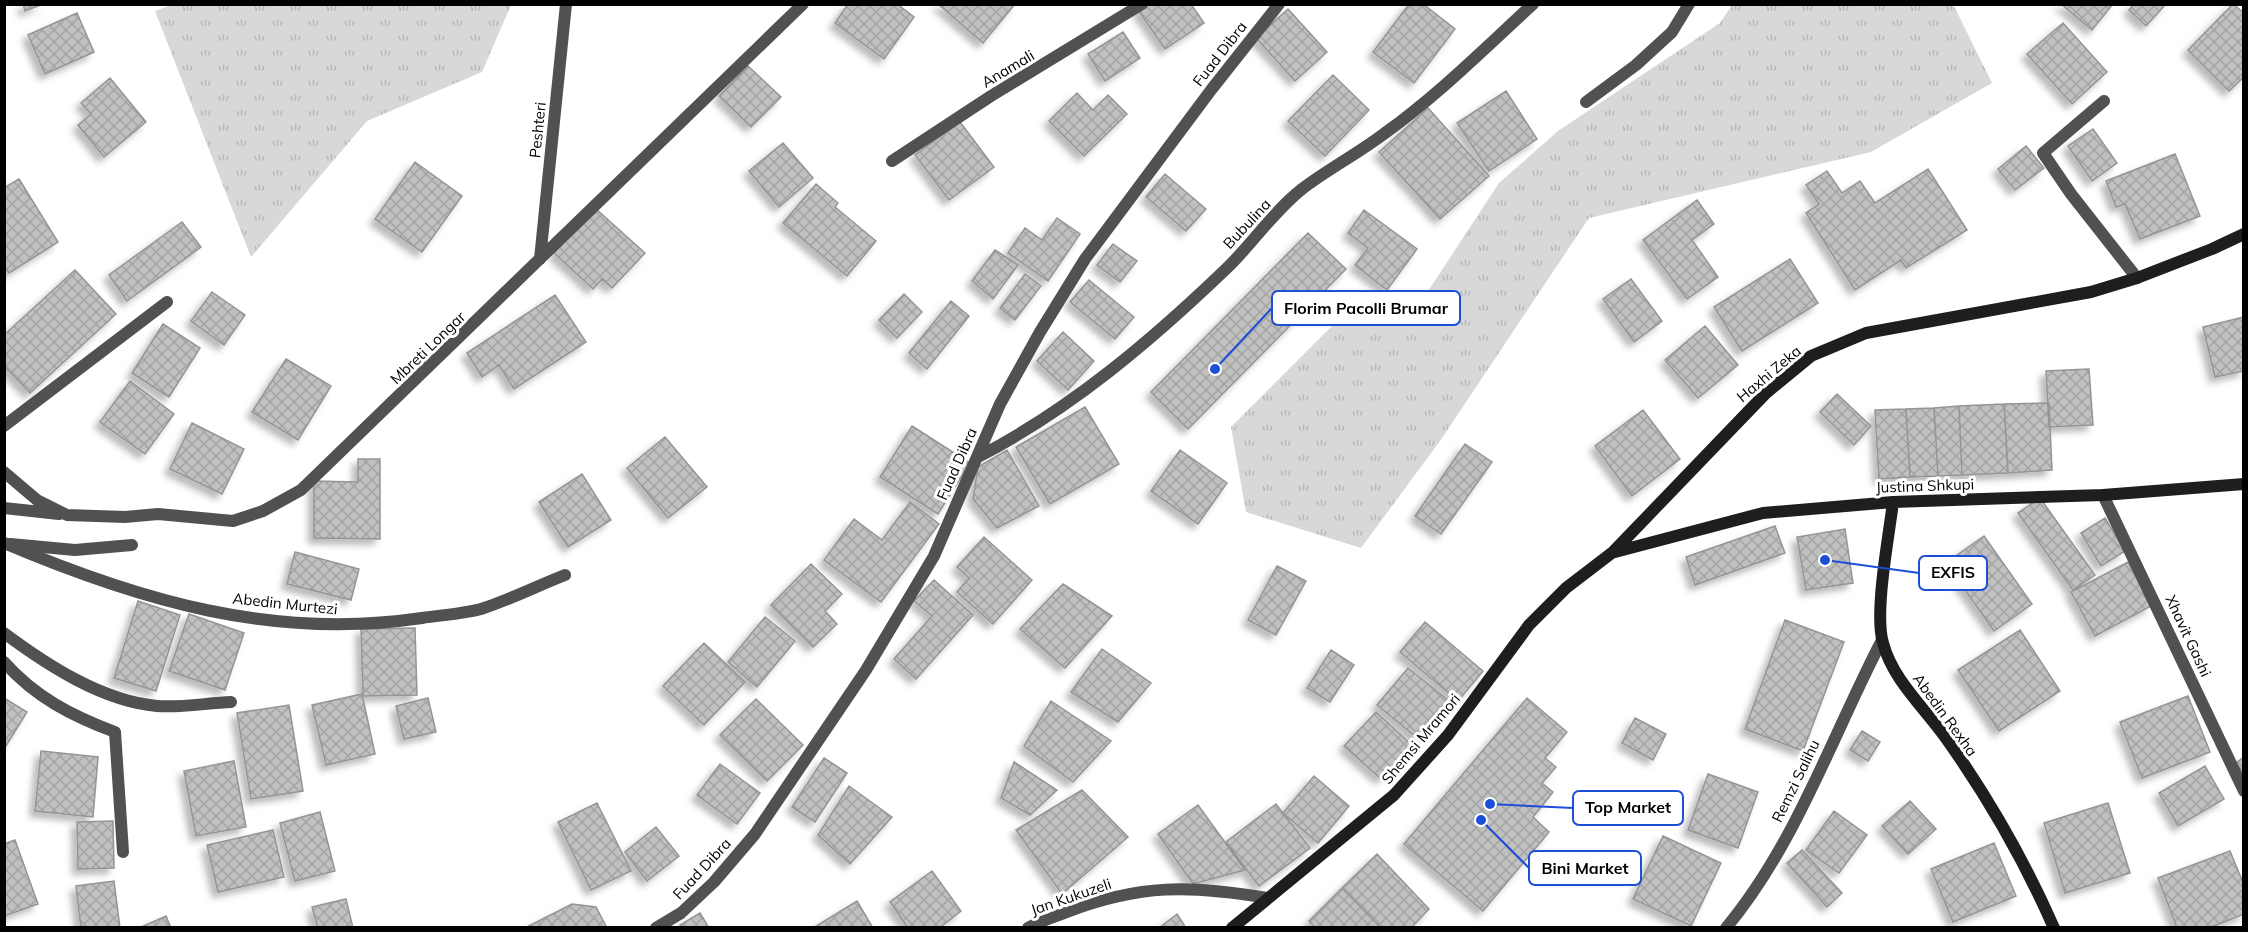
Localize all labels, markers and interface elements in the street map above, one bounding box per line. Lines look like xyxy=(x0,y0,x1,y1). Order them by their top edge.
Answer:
street label: Fuad Dibra xyxy=(1188,18,1251,90)
street label: Anamali xyxy=(978,45,1038,92)
street label: Peshteri xyxy=(525,101,550,159)
street label: Bubulina xyxy=(1219,195,1275,253)
callout: Florim Pacolli Brumar xyxy=(1272,291,1460,325)
text: Florim Pacolli Brumar xyxy=(1284,298,1449,318)
street label: Mbreti Longar xyxy=(386,307,470,388)
street label: Haxhi Zeka xyxy=(1733,341,1805,406)
street label: Fuad Dibra xyxy=(932,425,981,503)
street label: Justina Shkupi xyxy=(1875,474,1975,497)
callout: EXFIS xyxy=(1919,556,1987,590)
text: EXFIS xyxy=(1931,562,1975,582)
street label: Abedin Murtezi xyxy=(232,589,338,618)
street label: Xhavit Gashi xyxy=(2161,592,2216,680)
street label: Abedin Rexha xyxy=(1909,670,1982,760)
street label: Shemsi Mramori xyxy=(1377,690,1464,788)
street label: Remzi Salihu xyxy=(1767,736,1824,825)
callout: Top Market xyxy=(1573,791,1683,825)
text: Top Market xyxy=(1585,797,1671,817)
street label: Fuad Dibra xyxy=(668,834,735,903)
callout: Bini Market xyxy=(1529,851,1641,885)
text: Bini Market xyxy=(1541,858,1629,878)
street label: Jan Kukuzeli xyxy=(1028,874,1114,919)

